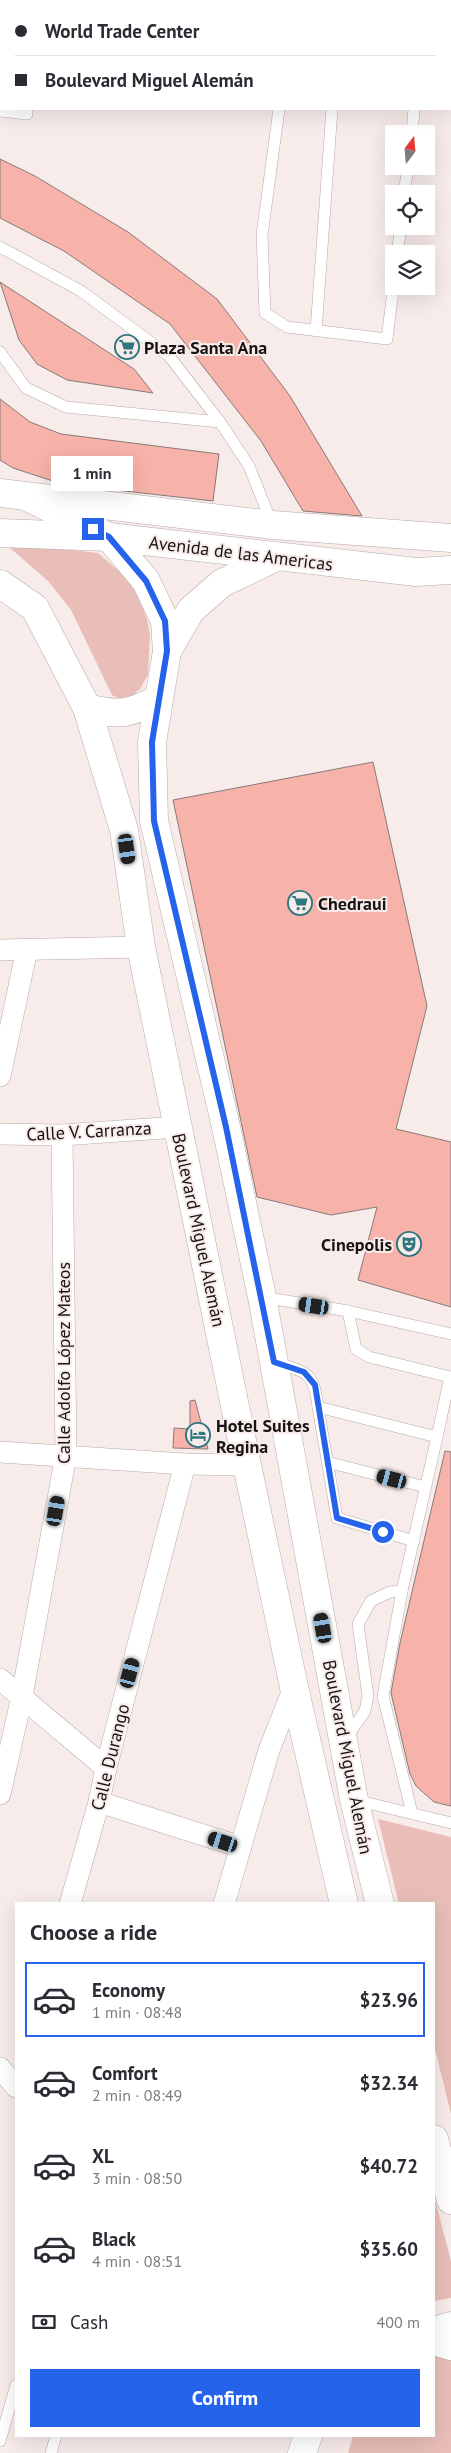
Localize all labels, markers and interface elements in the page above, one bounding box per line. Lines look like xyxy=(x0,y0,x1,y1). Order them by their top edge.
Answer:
text: World Trade Center xyxy=(45,19,199,43)
text: Boulevard Miguel Alemán xyxy=(45,68,254,92)
north arrow xyxy=(385,125,435,175)
map controls xyxy=(385,125,435,295)
button: locate xyxy=(385,185,435,235)
button: layers xyxy=(385,245,435,295)
supermarket icon: Plaza Santa Ana xyxy=(114,334,140,360)
place label: Plaza Santa Ana xyxy=(144,336,267,359)
callout: 1 min xyxy=(52,456,134,492)
text: 1 min xyxy=(72,463,112,483)
route end xyxy=(82,518,104,540)
street label: Avenida de las Americas xyxy=(148,530,334,576)
car xyxy=(117,833,136,865)
supermarket icon: Chedraui xyxy=(287,890,313,916)
place label: Chedraui xyxy=(318,892,387,915)
street label: Calle V. Carranza xyxy=(26,1116,152,1146)
street label: Boulevard Miguel Alemán xyxy=(167,1131,231,1329)
theatre icon: Cinepolis xyxy=(396,1231,422,1257)
place label: Cinepolis xyxy=(321,1233,392,1256)
street label: Calle Adolfo López Mateos xyxy=(52,1262,75,1464)
car xyxy=(298,1296,329,1316)
place label: Hotel Suites Regina xyxy=(216,1414,310,1458)
hotel icon: Hotel Suites Regina xyxy=(185,1422,211,1448)
car xyxy=(375,1468,408,1490)
car xyxy=(46,1495,65,1527)
route start xyxy=(372,1521,394,1543)
car xyxy=(313,1612,332,1644)
car xyxy=(118,1657,141,1689)
street label: Boulevard Miguel Alemán xyxy=(318,1658,378,1856)
street label: Calle Durango xyxy=(86,1701,134,1813)
car xyxy=(206,1830,239,1854)
text: Choose a ride xyxy=(30,1918,157,1946)
icon: car xyxy=(32,1977,77,2022)
text: Economy xyxy=(92,1978,165,2002)
text: $23.96 xyxy=(359,1988,418,2012)
text: 1 min · 08:48 xyxy=(92,2002,182,2022)
icon: car xyxy=(32,2060,77,2105)
text: Comfort xyxy=(92,2061,158,2085)
text: $32.34 xyxy=(359,2071,418,2095)
text: 2 min · 08:49 xyxy=(92,2085,182,2105)
icon: car xyxy=(32,2143,77,2188)
text: XL xyxy=(92,2144,114,2168)
text: $40.72 xyxy=(359,2154,418,2178)
text: 3 min · 08:50 xyxy=(92,2168,182,2188)
icon: car xyxy=(32,2226,77,2271)
text: Black xyxy=(92,2227,136,2251)
text: $35.60 xyxy=(359,2237,418,2261)
text: 4 min · 08:51 xyxy=(92,2251,182,2271)
icon: cash xyxy=(30,2308,58,2336)
text: Cash xyxy=(70,2310,108,2334)
text: 400 m xyxy=(377,2312,420,2332)
button: Confirm xyxy=(30,2369,420,2427)

